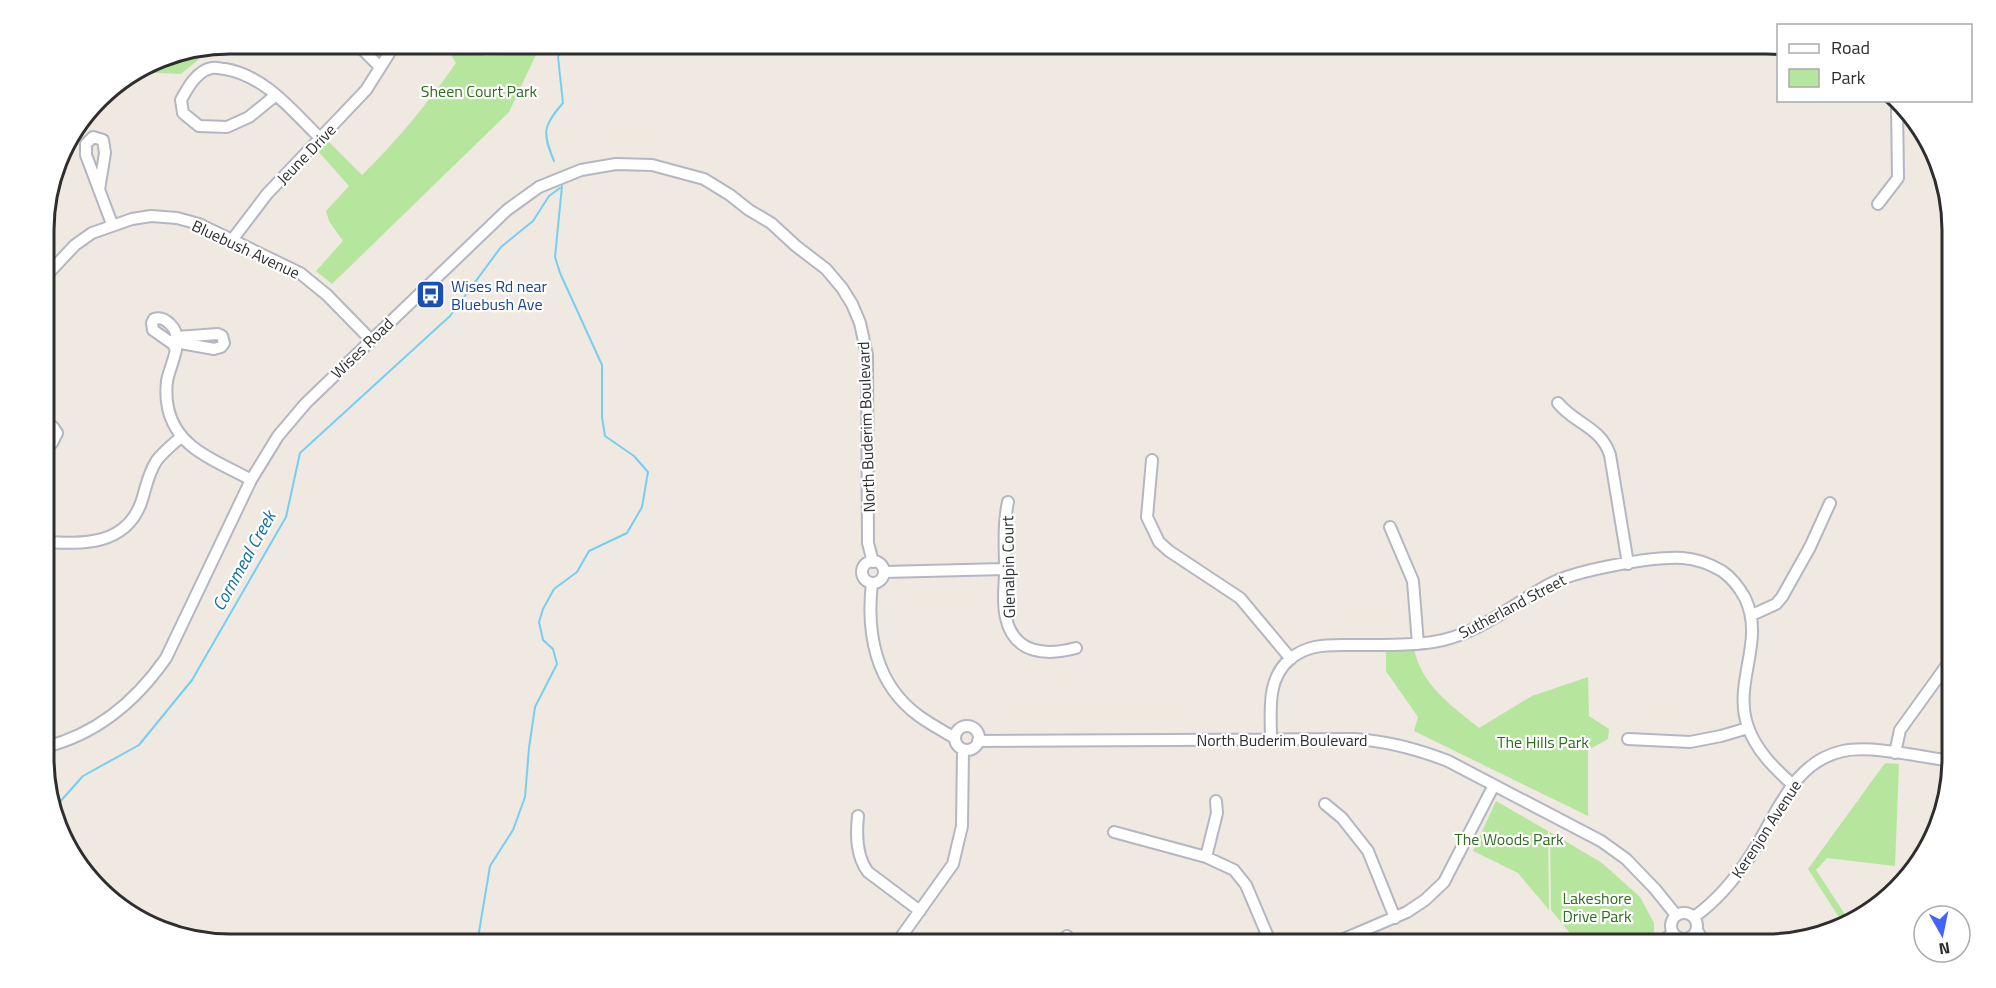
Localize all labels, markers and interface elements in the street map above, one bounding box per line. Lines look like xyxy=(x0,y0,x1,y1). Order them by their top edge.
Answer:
legend xyxy=(1777,24,1972,102)
text: Road xyxy=(1831,34,1870,61)
text: Park xyxy=(1831,64,1866,91)
park label: Sheen Court Park xyxy=(421,79,537,103)
street label: Jeune Drive xyxy=(271,118,341,190)
street label: Bluebush Avenue xyxy=(188,213,304,285)
place label: Wises Rd near Bluebush Ave xyxy=(451,274,548,316)
bus stop icon: Wises Rd near Bluebush Ave xyxy=(414,279,446,311)
street label: Wises Road xyxy=(325,312,399,384)
street label: North Buderim Boulevard xyxy=(851,341,881,513)
water label: Cornmeal Creek xyxy=(205,504,283,616)
street label: Glenalpin Court xyxy=(995,515,1021,619)
street label: Sutherland Street xyxy=(1454,567,1570,644)
street label: North Buderim Boulevard xyxy=(1196,728,1368,752)
park label: The Hills Park xyxy=(1497,730,1589,754)
street label: Kerenjon Avenue xyxy=(1725,775,1807,883)
park label: The Woods Park xyxy=(1454,827,1564,851)
park label: Lakeshore Drive Park xyxy=(1562,886,1632,928)
north arrow xyxy=(1912,904,1972,964)
text: N xyxy=(1937,936,1952,962)

